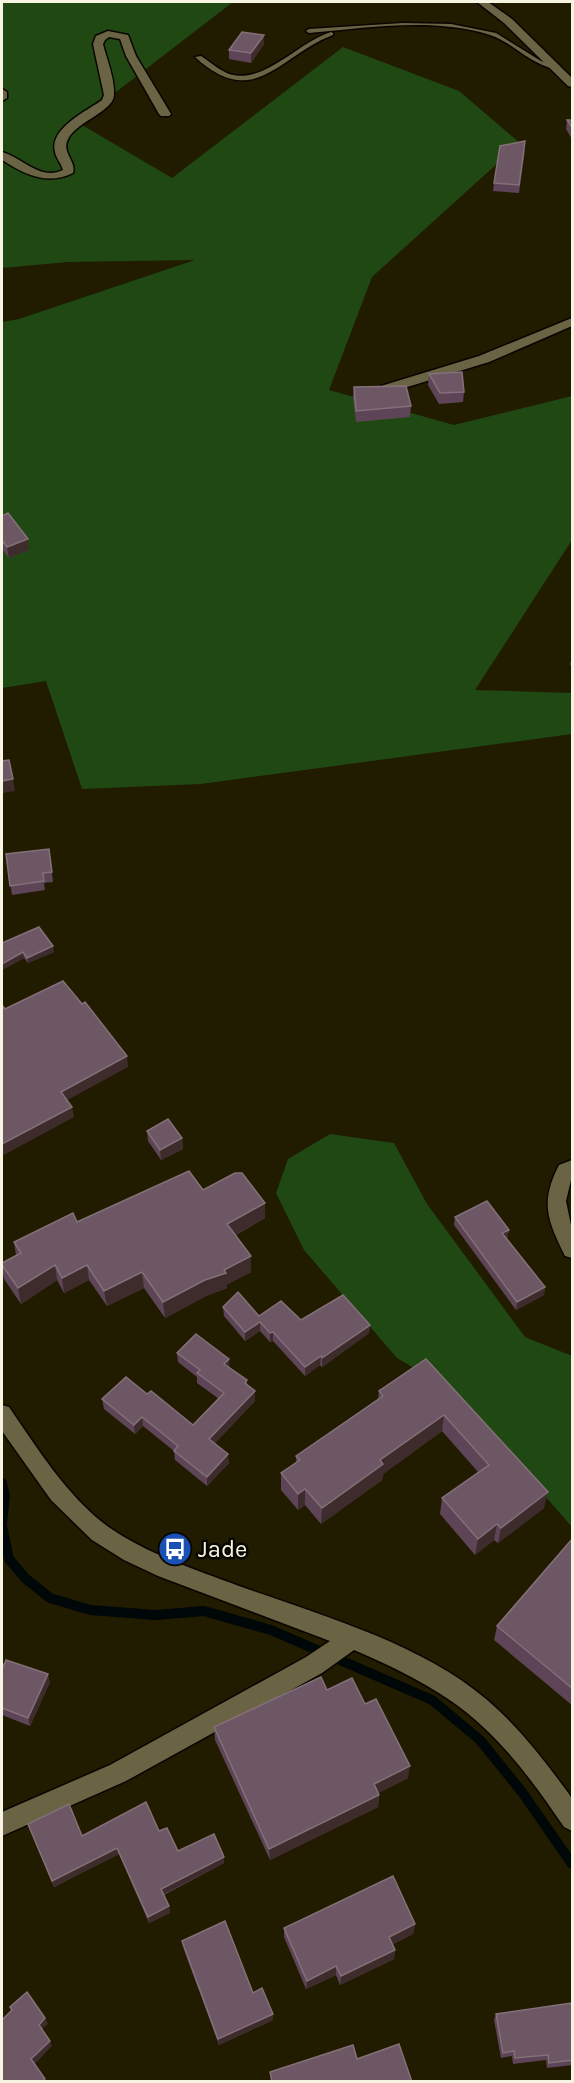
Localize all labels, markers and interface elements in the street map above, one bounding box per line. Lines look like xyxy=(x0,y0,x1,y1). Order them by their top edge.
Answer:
bus stop icon: Jade xyxy=(157,1531,193,1567)
place label: Jade xyxy=(198,1535,247,1563)

